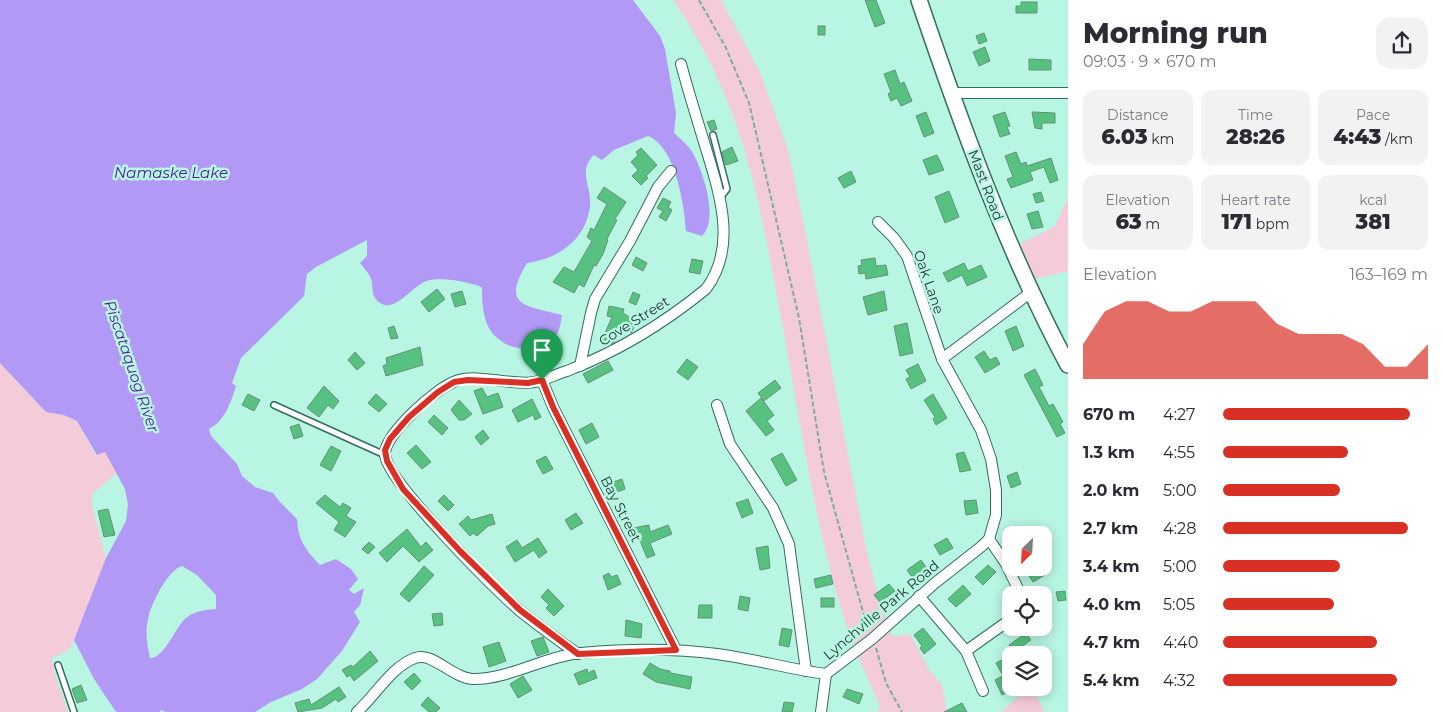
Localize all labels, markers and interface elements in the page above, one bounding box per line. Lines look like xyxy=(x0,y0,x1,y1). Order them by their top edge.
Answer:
text: Morning run xyxy=(1083,16,1268,50)
button: share xyxy=(1376,17,1428,69)
text: 09:03 · 9 × 670 m xyxy=(1083,52,1216,71)
text: Distance xyxy=(1107,106,1169,124)
text: Time xyxy=(1238,106,1273,124)
text: Pace xyxy=(1356,106,1390,124)
text: 6.03 xyxy=(1101,124,1148,149)
text: 28:26 xyxy=(1226,124,1285,149)
text: 4:43 xyxy=(1333,124,1381,149)
text: km xyxy=(1148,130,1174,148)
text: /km xyxy=(1381,130,1413,148)
street label: Mast Road xyxy=(964,147,1008,223)
water label: Namaske Lake xyxy=(114,163,228,182)
text: Elevation xyxy=(1105,191,1170,209)
text: Heart rate xyxy=(1220,191,1291,209)
text: kcal xyxy=(1359,191,1387,209)
text: 63 xyxy=(1115,209,1142,234)
text: 171 xyxy=(1221,209,1252,234)
text: 381 xyxy=(1356,209,1391,234)
text: m xyxy=(1142,215,1160,233)
text: bpm xyxy=(1252,215,1290,233)
street label: Oak Lane xyxy=(910,248,948,316)
text: Elevation xyxy=(1083,265,1157,284)
text: 163–169 m xyxy=(1349,265,1428,284)
street label: Cove Street xyxy=(595,292,673,350)
water label: Piscataquog River xyxy=(100,298,164,435)
pin xyxy=(521,329,563,380)
icon: arrive xyxy=(528,336,556,364)
text: 670 m xyxy=(1083,405,1135,424)
text: 4:27 xyxy=(1163,405,1196,424)
text: 1.3 km xyxy=(1083,443,1135,462)
text: 4:55 xyxy=(1163,443,1195,462)
street label: Bay Street xyxy=(597,473,646,545)
text: 2.0 km xyxy=(1083,481,1139,500)
text: 5:00 xyxy=(1163,481,1197,500)
text: 2.7 km xyxy=(1083,519,1138,538)
text: 4:28 xyxy=(1163,519,1196,538)
north arrow xyxy=(1002,526,1052,576)
map controls xyxy=(1002,526,1052,696)
street label: Lynchville Park Road xyxy=(819,556,943,664)
text: 3.4 km xyxy=(1083,557,1139,576)
text: 5:00 xyxy=(1163,557,1197,576)
button: locate xyxy=(1002,586,1052,636)
text: 4.0 km xyxy=(1083,595,1141,614)
text: 5:05 xyxy=(1163,595,1195,614)
text: 4.7 km xyxy=(1083,633,1140,652)
text: 4:40 xyxy=(1163,633,1198,652)
button: layers xyxy=(1002,646,1052,696)
text: 5.4 km xyxy=(1083,671,1139,690)
text: 4:32 xyxy=(1163,671,1195,690)

